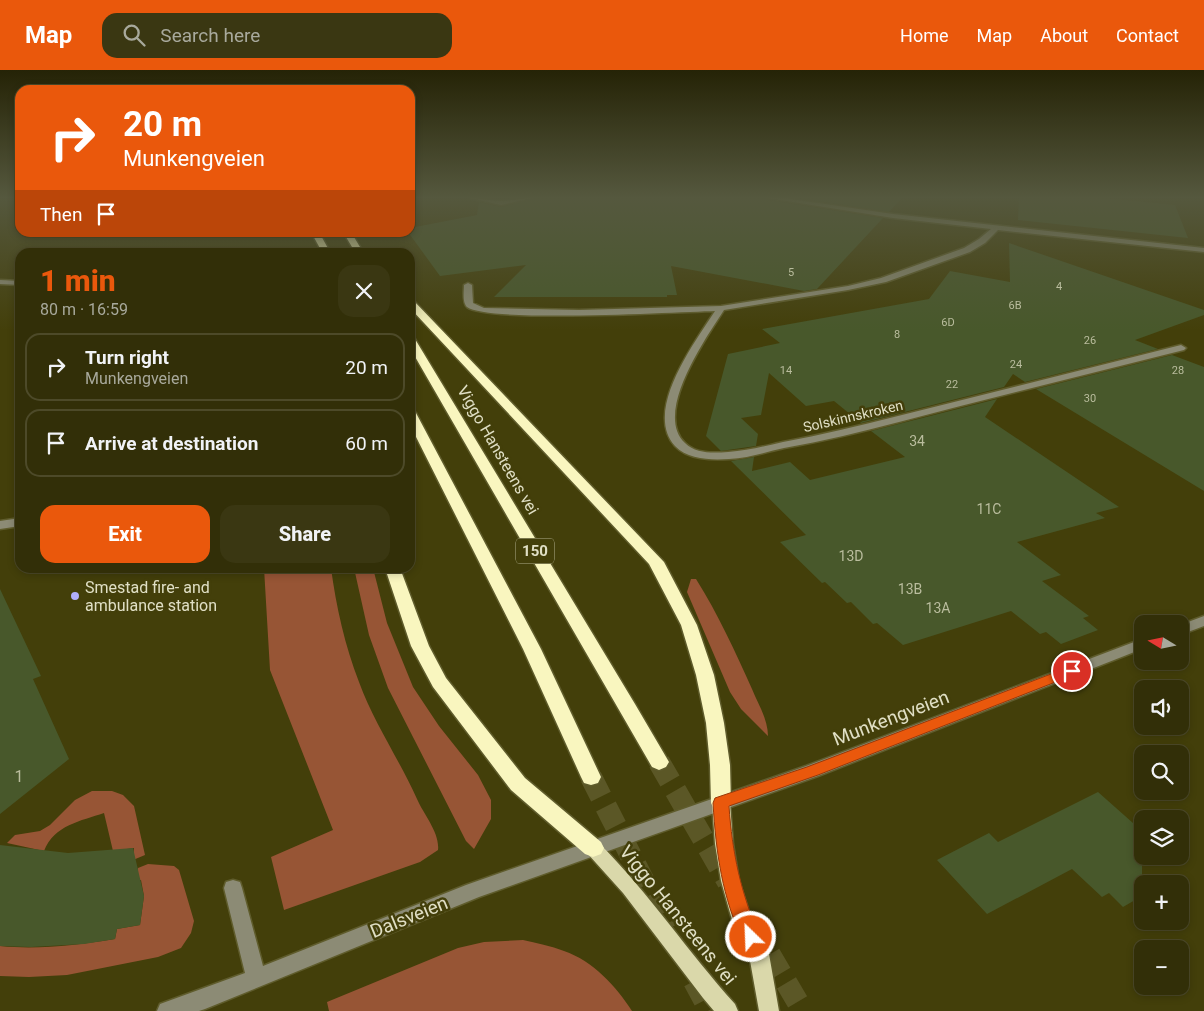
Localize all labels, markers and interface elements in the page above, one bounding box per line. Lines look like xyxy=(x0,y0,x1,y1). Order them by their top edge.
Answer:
search box xyxy=(102,13,452,58)
text: Map xyxy=(25,21,72,49)
icon: search xyxy=(120,21,148,49)
text: Search here xyxy=(160,24,260,47)
text: Home xyxy=(900,25,949,46)
text: Map xyxy=(977,25,1012,46)
text: About xyxy=(1040,25,1088,46)
text: Contact xyxy=(1116,25,1179,46)
text: 20 m xyxy=(123,104,202,145)
icon: right xyxy=(40,105,105,170)
text: Munkengveien xyxy=(123,146,265,171)
icon: arrive xyxy=(92,200,120,228)
text: Then xyxy=(40,203,82,226)
text: 1 min xyxy=(40,263,116,298)
button: close xyxy=(338,265,390,317)
house number: 5 xyxy=(788,266,794,279)
house number: 4 xyxy=(1056,280,1062,293)
house number: 6B xyxy=(1008,299,1022,312)
text: 80 m · 16:59 xyxy=(40,300,128,319)
house number: 6D xyxy=(941,316,955,329)
house number: 8 xyxy=(894,328,900,341)
house number: 26 xyxy=(1084,334,1096,347)
text: Turn right xyxy=(85,346,169,369)
icon: right xyxy=(42,353,70,381)
text: 20 m xyxy=(345,356,388,379)
house number: 24 xyxy=(1010,358,1022,371)
house number: 14 xyxy=(780,364,792,377)
house number: 28 xyxy=(1172,364,1184,377)
text: Munkengveien xyxy=(85,369,188,388)
house number: 22 xyxy=(946,378,958,391)
street label: Viggo Hansteens vei xyxy=(453,382,543,518)
house number: 30 xyxy=(1084,392,1096,405)
street label: Solskinnskroken xyxy=(802,397,904,435)
icon: arrive xyxy=(42,429,70,457)
text: Arrive at destination xyxy=(85,432,258,455)
text: 60 m xyxy=(345,432,388,455)
house number: 34 xyxy=(909,433,925,449)
house number: 11C xyxy=(977,501,1001,517)
button: Exit xyxy=(40,505,210,563)
button: Share xyxy=(220,505,390,563)
road number: 150 xyxy=(516,538,554,564)
house number: 13D xyxy=(839,548,863,564)
place label: Smestad fire- and ambulance station xyxy=(85,578,217,615)
house number: 13B xyxy=(898,581,922,597)
marker: Smestad fire- and ambulance station xyxy=(69,590,81,602)
house number: 13A xyxy=(926,600,950,616)
north arrow xyxy=(1134,615,1189,670)
map controls xyxy=(1134,615,1189,995)
pin xyxy=(1051,650,1093,692)
icon: arrive xyxy=(1058,657,1086,685)
button: sound xyxy=(1134,680,1189,735)
street label: Munkengveien xyxy=(830,685,952,751)
button: search xyxy=(1134,745,1189,800)
house number: 1 xyxy=(15,767,24,786)
button: layers xyxy=(1134,810,1189,865)
street label: Viggo Hansteens vei xyxy=(615,841,741,989)
button: + xyxy=(1134,875,1189,930)
street label: Dalsveien xyxy=(367,891,451,943)
position arrow xyxy=(724,910,776,962)
button: − xyxy=(1134,940,1189,995)

